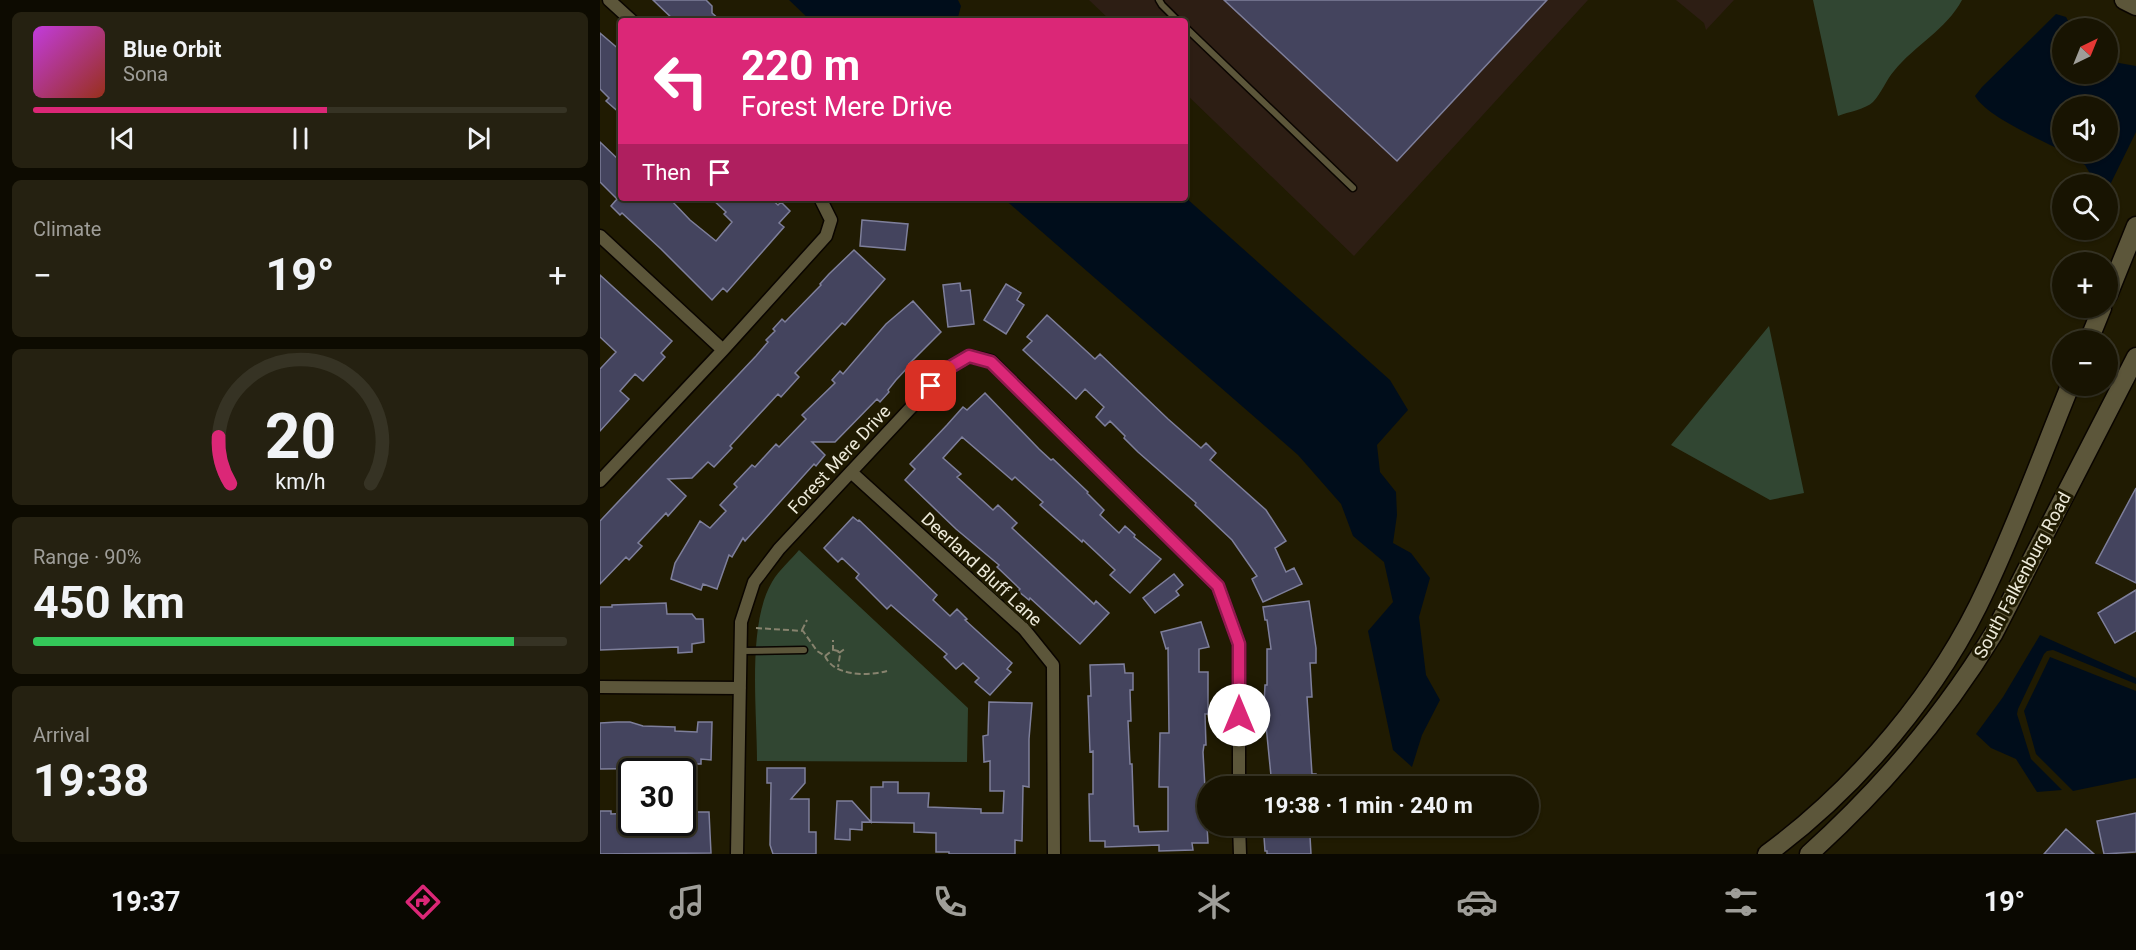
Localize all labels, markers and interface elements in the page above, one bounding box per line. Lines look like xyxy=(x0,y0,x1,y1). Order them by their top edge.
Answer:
north arrow xyxy=(2052,18,2118,84)
map controls xyxy=(2052,18,2118,396)
text: Blue Orbit xyxy=(123,37,221,62)
text: 220 m xyxy=(741,41,860,90)
icon: left xyxy=(642,42,720,120)
text: Sona xyxy=(123,62,168,86)
text: Forest Mere Drive xyxy=(741,91,952,123)
button: sound xyxy=(2052,96,2118,162)
icon: previous xyxy=(106,122,139,155)
icon: pause xyxy=(284,122,317,155)
icon: next xyxy=(462,122,495,155)
icon: arrive xyxy=(703,156,736,189)
text: Then xyxy=(642,160,691,185)
button: search xyxy=(2052,174,2118,240)
text: Climate xyxy=(33,217,101,241)
text: 19° xyxy=(265,248,335,301)
button: + xyxy=(2052,252,2118,318)
text: − xyxy=(33,256,52,295)
text: + xyxy=(548,256,567,295)
button: − xyxy=(2052,330,2118,396)
pin xyxy=(905,360,956,411)
icon: arrive xyxy=(914,369,947,402)
text: 20 xyxy=(264,400,336,473)
street label: Forest Mere Drive xyxy=(783,400,895,518)
text: km/h xyxy=(275,469,325,494)
street label: South Falkenburg Road xyxy=(1969,488,2075,662)
street label: Deerland Bluff Lane xyxy=(917,508,1047,630)
text: Range · 90% xyxy=(33,545,141,569)
text: 450 km xyxy=(33,576,185,629)
position arrow xyxy=(1207,683,1271,747)
text: Arrival xyxy=(33,723,90,747)
text: 19:38 xyxy=(33,754,149,807)
speed limit sign: 30 xyxy=(618,758,696,836)
text: 19:38 · 1 min · 240 m xyxy=(1263,793,1473,818)
icon: directions xyxy=(402,881,444,923)
icon: music xyxy=(666,881,708,923)
icon: phone xyxy=(929,881,971,923)
icon: climate xyxy=(1193,881,1235,923)
icon: car xyxy=(1456,881,1498,923)
icon: filters xyxy=(1720,881,1762,923)
text: 19:37 xyxy=(111,886,180,918)
text: 19° xyxy=(1984,886,2025,918)

